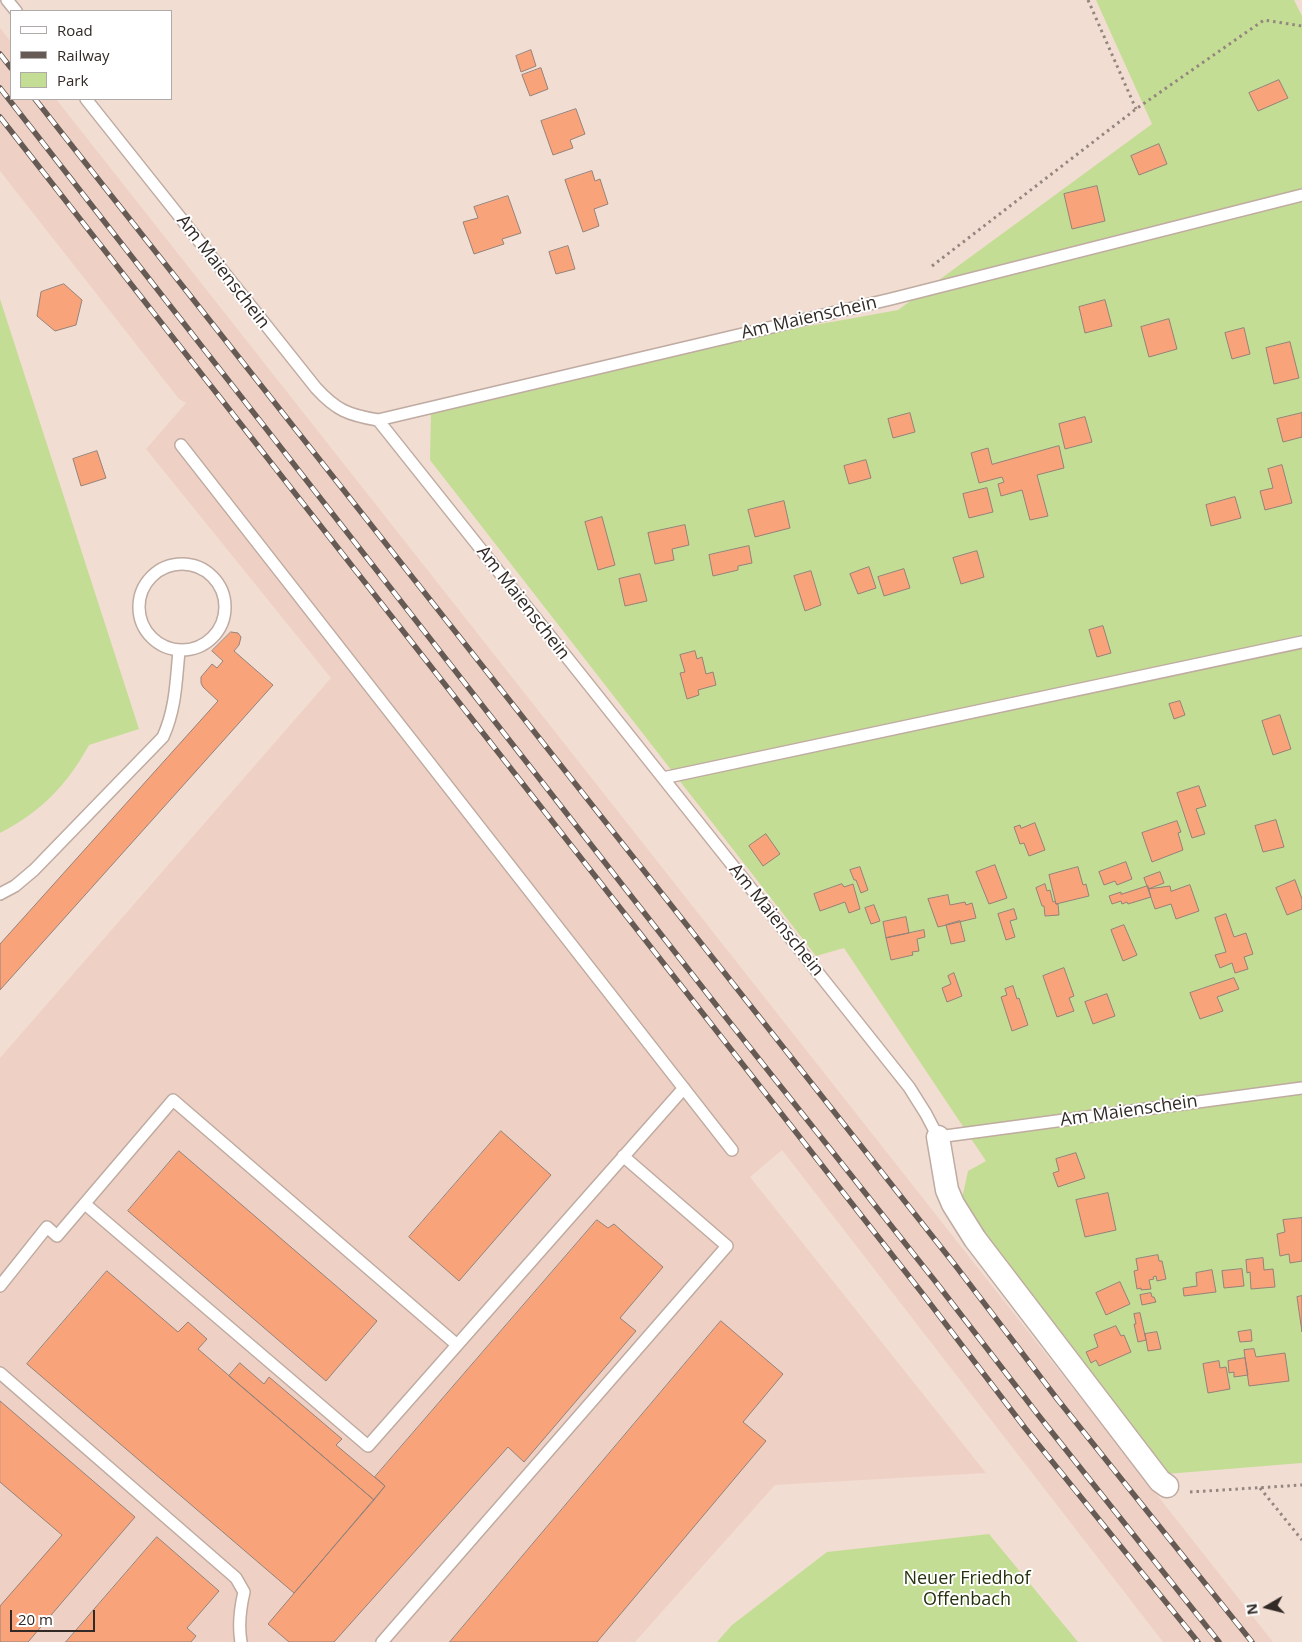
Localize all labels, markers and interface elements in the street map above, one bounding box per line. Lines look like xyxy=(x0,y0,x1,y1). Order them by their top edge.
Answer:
legend xyxy=(10,10,172,100)
text: Road xyxy=(57,20,93,40)
text: Railway xyxy=(57,45,110,65)
text: Park xyxy=(57,70,88,90)
street label: Am Maienschein xyxy=(172,211,274,333)
street label: Am Maienschein xyxy=(739,292,879,344)
street label: Am Maienschein xyxy=(472,542,574,664)
street label: Am Maienschein xyxy=(724,859,828,981)
street label: Am Maienschein xyxy=(1059,1091,1199,1131)
park label: Neuer Friedhof Offenbach xyxy=(903,1568,1031,1610)
north arrow xyxy=(1242,1582,1292,1632)
scale bar xyxy=(12,1600,98,1632)
text: N xyxy=(1241,1602,1262,1616)
text: 20 m xyxy=(18,1609,53,1629)

